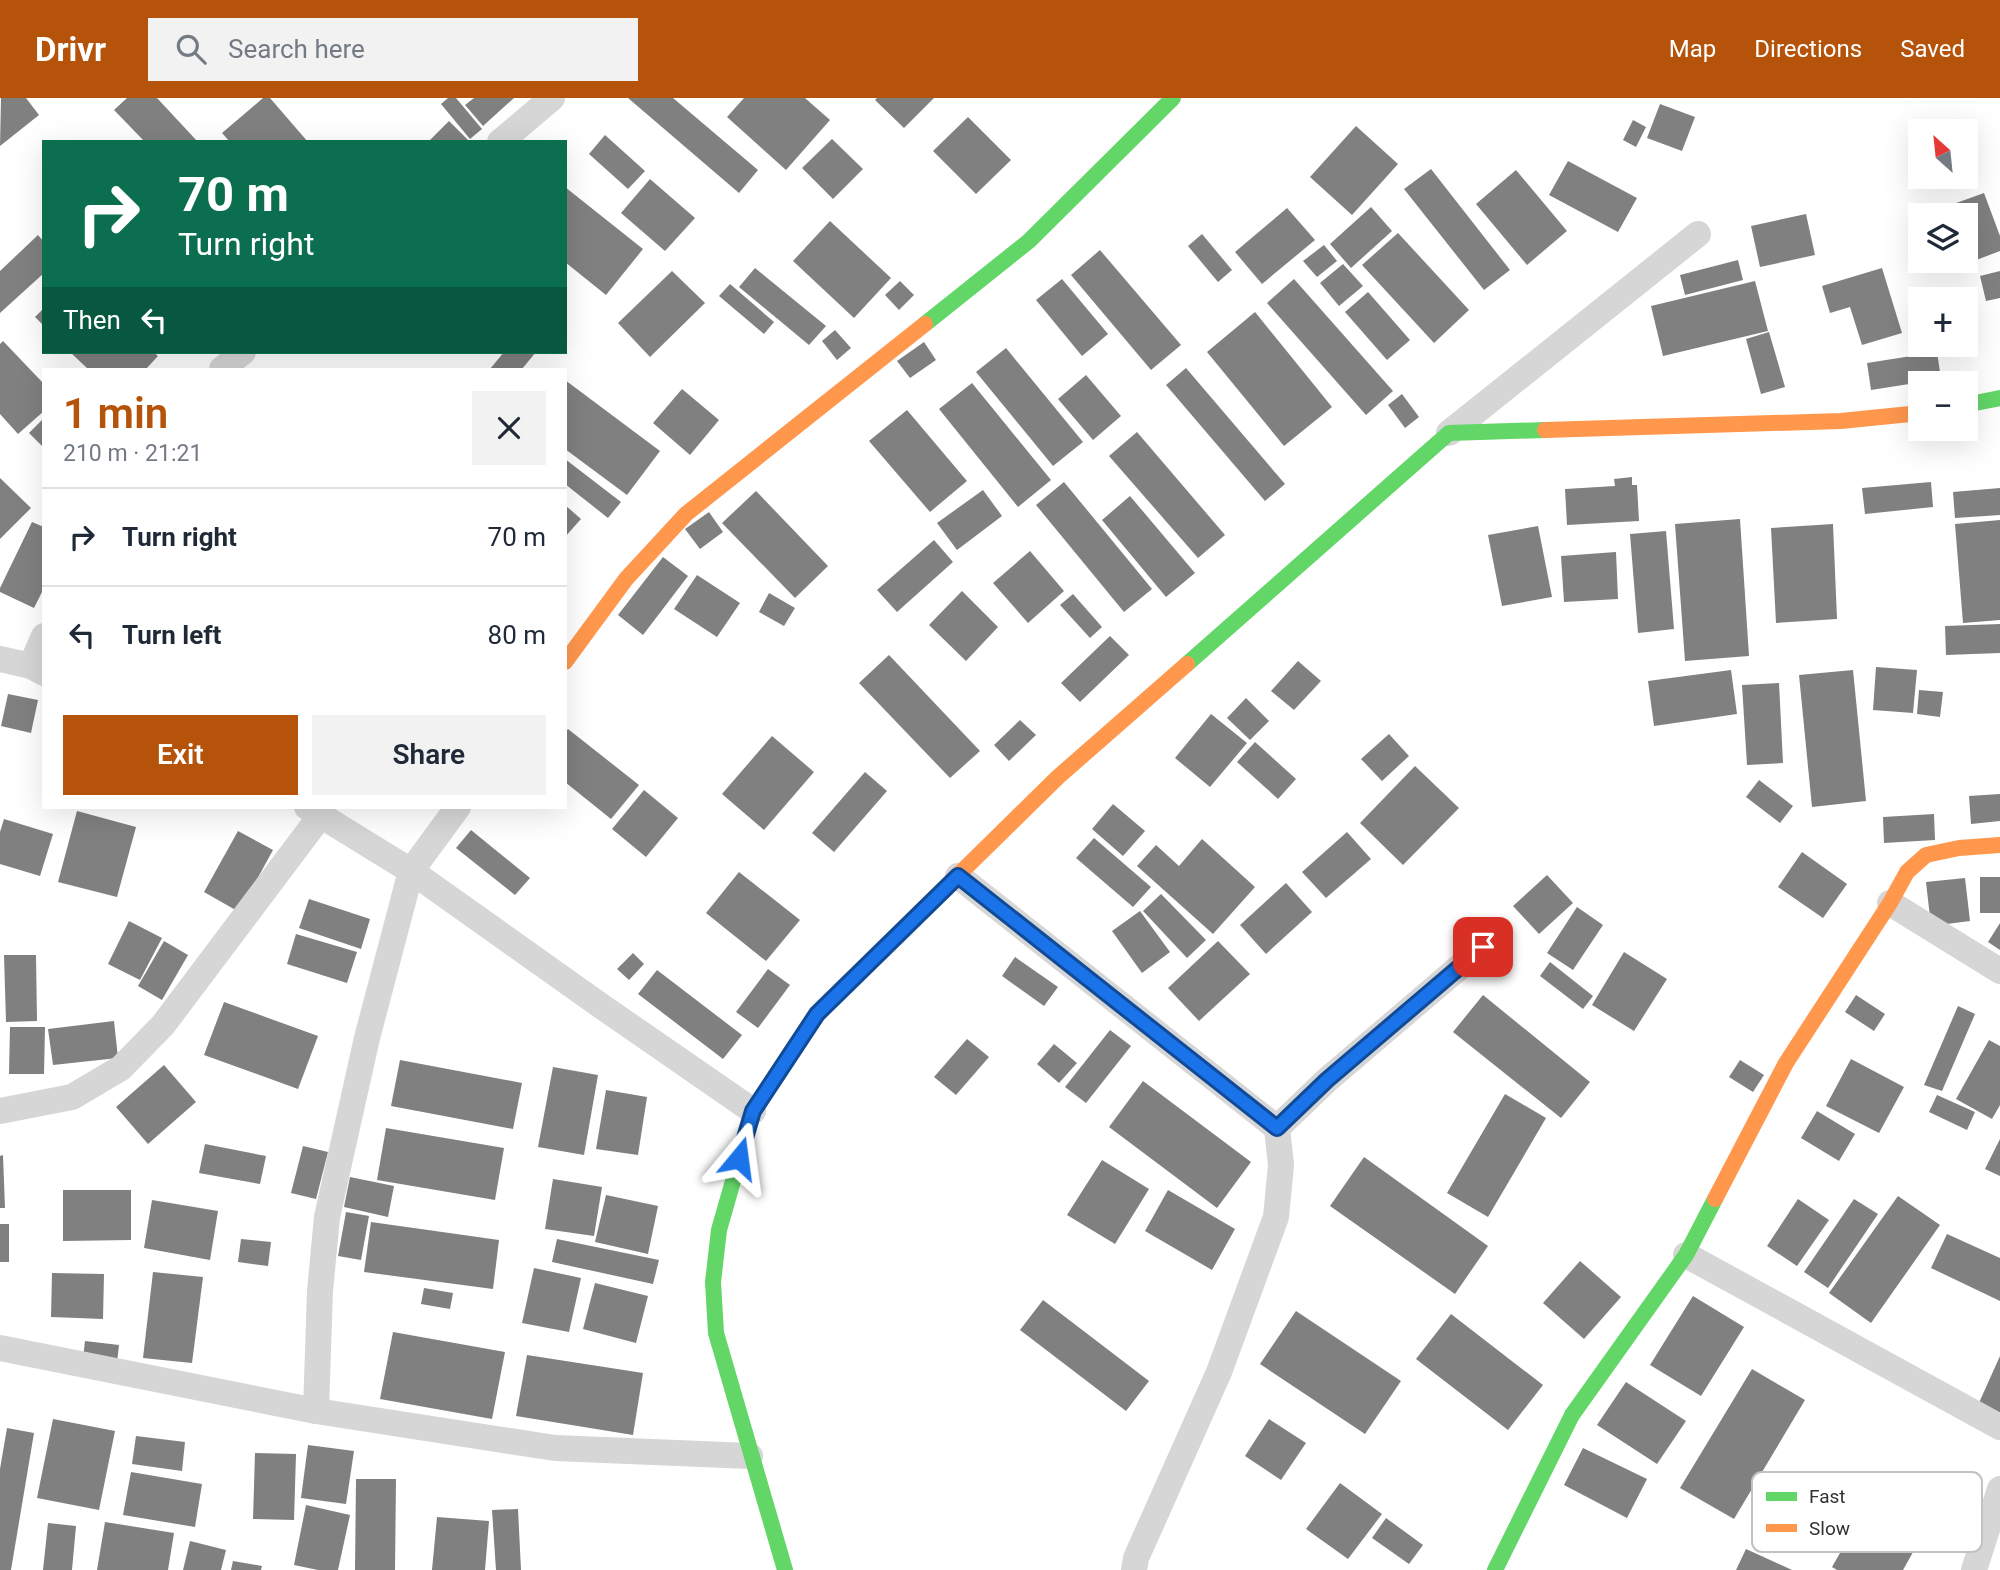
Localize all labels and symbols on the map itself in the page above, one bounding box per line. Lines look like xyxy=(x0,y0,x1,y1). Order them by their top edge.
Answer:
north arrow xyxy=(1908,119,1978,189)
pin xyxy=(1453,917,1513,977)
position arrow xyxy=(702,1121,776,1195)
legend xyxy=(1752,1472,1982,1552)
text: Fast xyxy=(1809,1485,1846,1508)
text: Slow xyxy=(1809,1517,1850,1540)

